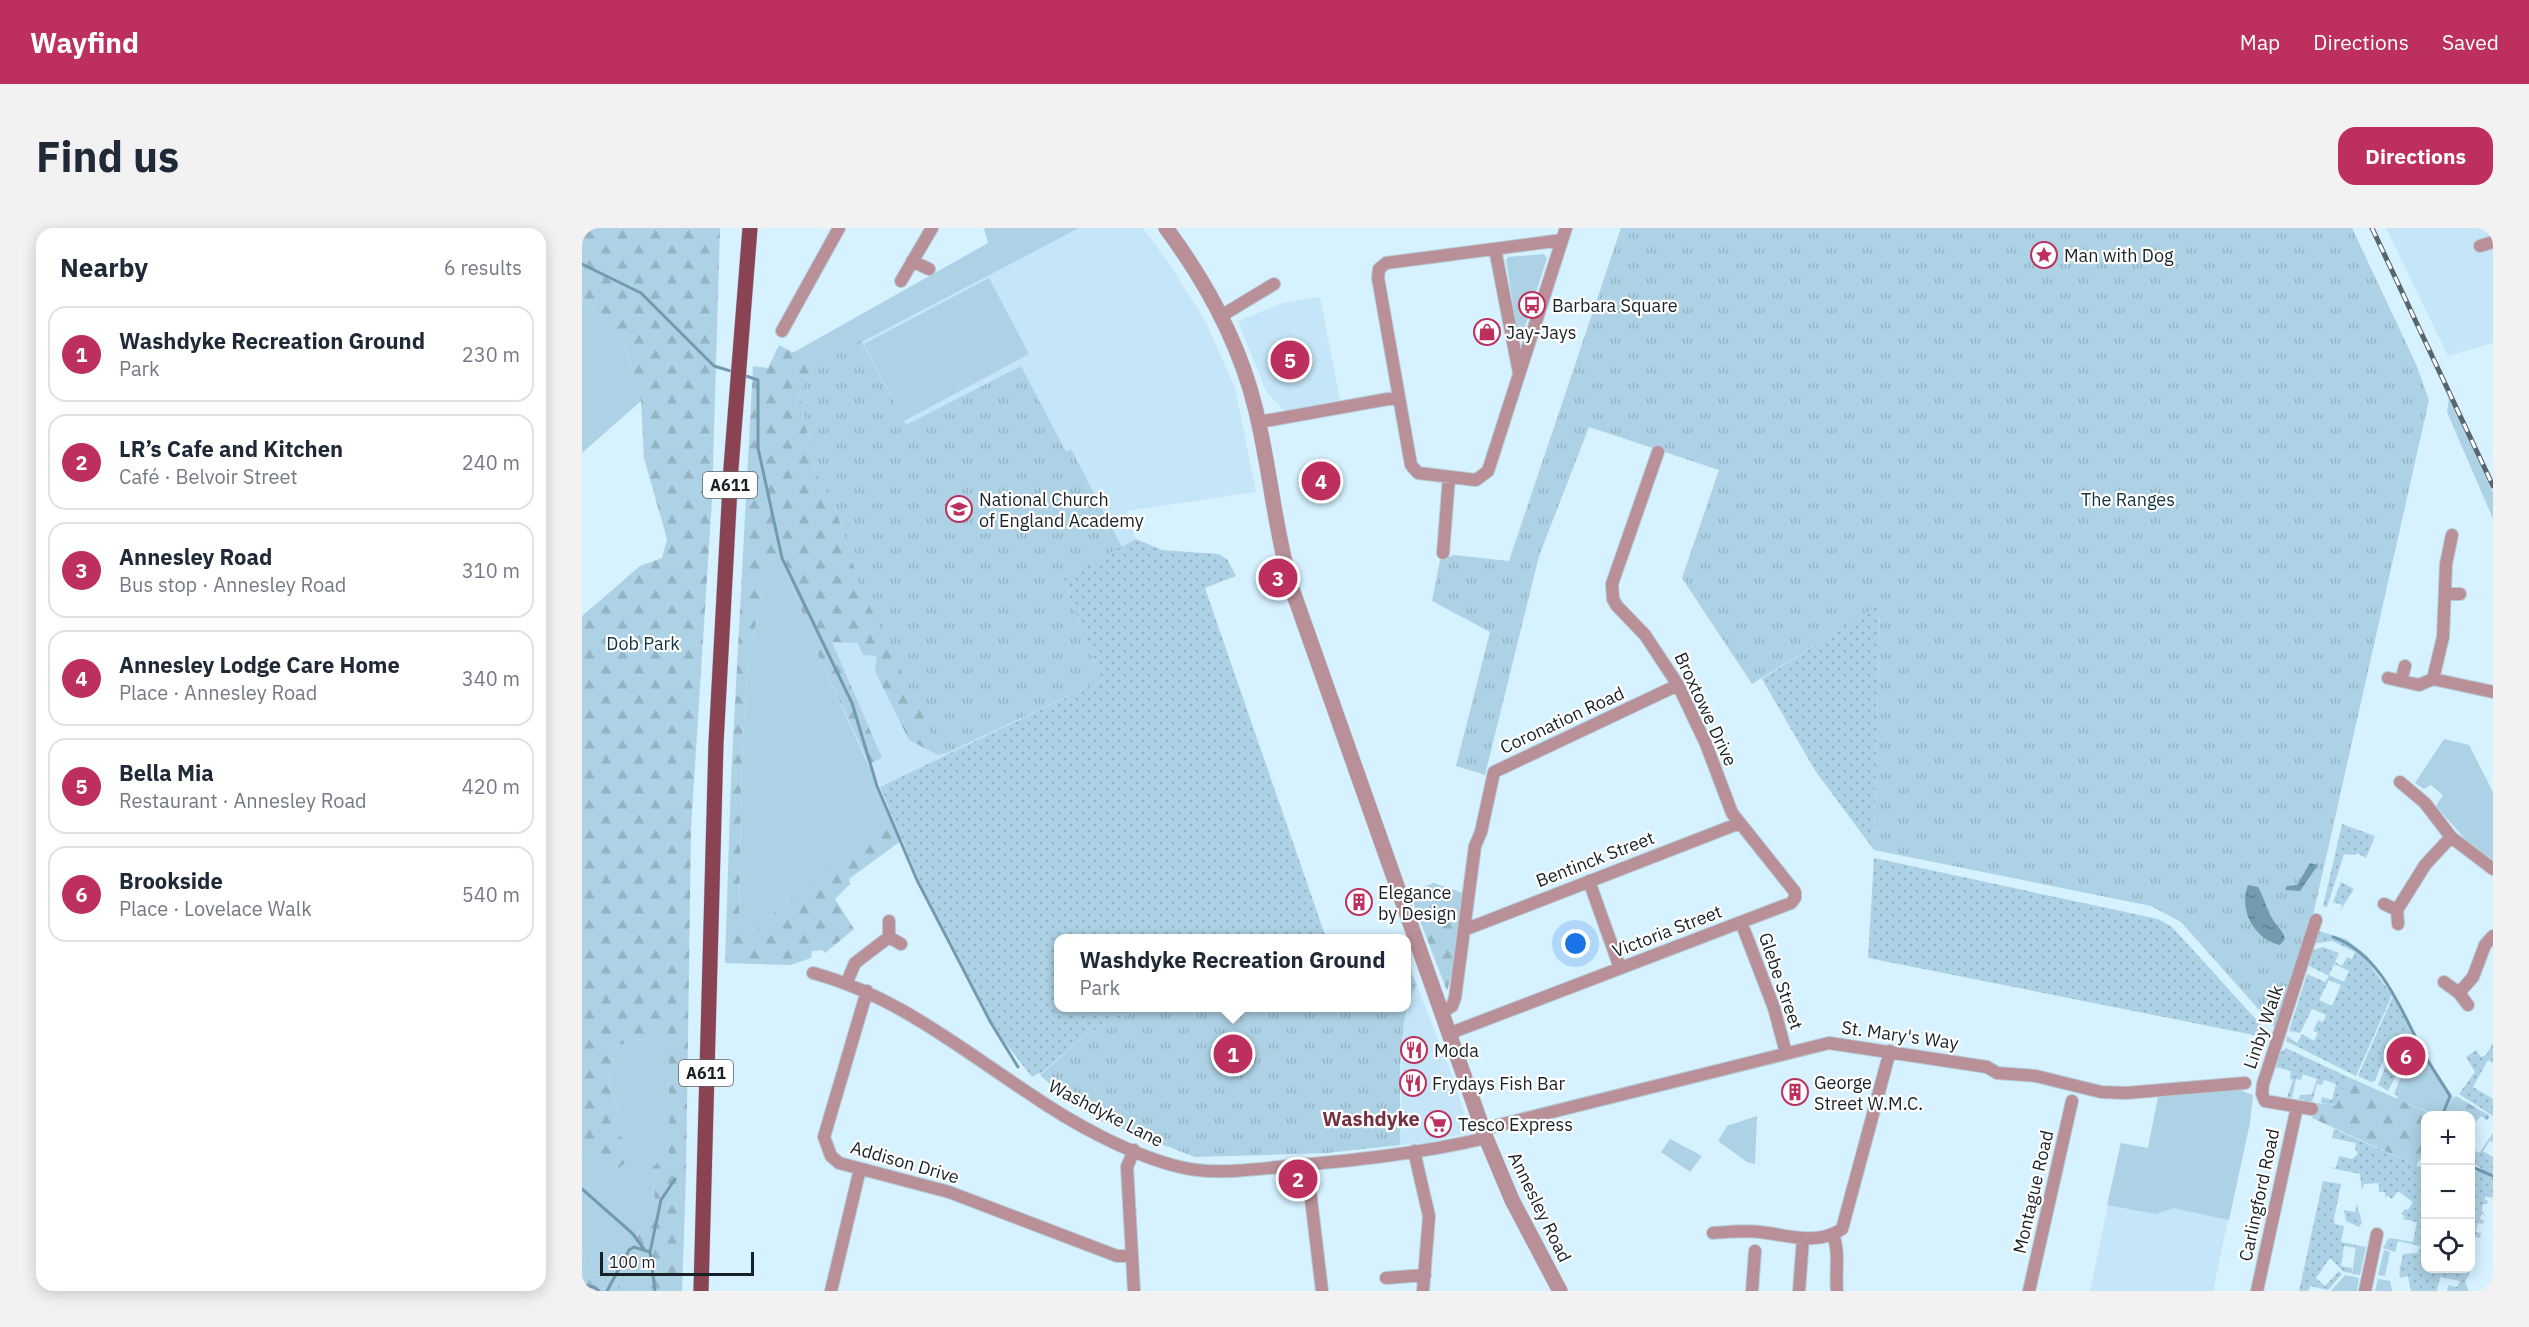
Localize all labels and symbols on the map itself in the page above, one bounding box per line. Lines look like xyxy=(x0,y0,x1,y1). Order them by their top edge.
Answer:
place icon: Man with Dog xyxy=(2029,240,2059,270)
place label: Man with Dog xyxy=(2064,244,2174,267)
bus stop icon: Barbara Square xyxy=(1517,290,1547,320)
place label: Barbara Square xyxy=(1552,294,1678,317)
shop icon: Jay-Jays xyxy=(1472,317,1502,347)
place label: Jay-Jays xyxy=(1506,321,1577,344)
pin: 5 xyxy=(1270,338,1310,382)
pin: 4 xyxy=(1302,458,1340,504)
road number: A611 xyxy=(703,472,757,498)
place label: National Church of England Academy xyxy=(979,488,1144,532)
park label: The Ranges xyxy=(2081,488,2175,511)
school or university icon: National Church of England Academy xyxy=(944,494,974,524)
pin: 3 xyxy=(1258,556,1298,600)
park label: Dob Park xyxy=(606,632,680,655)
street label: Broxtowe Drive xyxy=(1670,648,1742,770)
street label: Coronation Road xyxy=(1496,681,1628,759)
street label: Bentinck Street xyxy=(1532,826,1658,892)
place label: Elegance by Design xyxy=(1378,881,1457,925)
building icon: Elegance by Design xyxy=(1344,887,1374,917)
street label: Victoria Street xyxy=(1609,900,1725,962)
your location xyxy=(1561,929,1590,958)
street label: Glebe Street xyxy=(1754,929,1808,1033)
street label: Linby Walk xyxy=(2238,982,2288,1072)
street label: St. Mary's Way xyxy=(1840,1015,1960,1055)
pin: 1 xyxy=(1214,1032,1252,1076)
pin: 6 xyxy=(2386,1034,2426,1078)
restaurant icon: Moda xyxy=(1399,1035,1429,1065)
place label: Moda xyxy=(1434,1039,1479,1062)
road number: A611 xyxy=(679,1060,733,1086)
restaurant icon: Frydays Fish Bar xyxy=(1398,1068,1428,1098)
place label: George Street W.M.C. xyxy=(1814,1071,1923,1115)
place label: Frydays Fish Bar xyxy=(1432,1072,1565,1095)
street label: Washdyke Lane xyxy=(1045,1074,1167,1152)
building icon: George Street W.M.C. xyxy=(1780,1077,1810,1107)
district label: Washdyke xyxy=(1322,1105,1420,1132)
supermarket icon: Tesco Express xyxy=(1423,1109,1453,1139)
place label: Tesco Express xyxy=(1458,1113,1573,1136)
street label: Carlingford Road xyxy=(2234,1127,2284,1263)
street label: Montague Road xyxy=(2008,1128,2058,1256)
street label: Addison Drive xyxy=(848,1136,962,1189)
street label: Annesley Road xyxy=(1503,1148,1577,1266)
pin: 2 xyxy=(1278,1156,1318,1202)
scale bar xyxy=(600,1249,754,1276)

